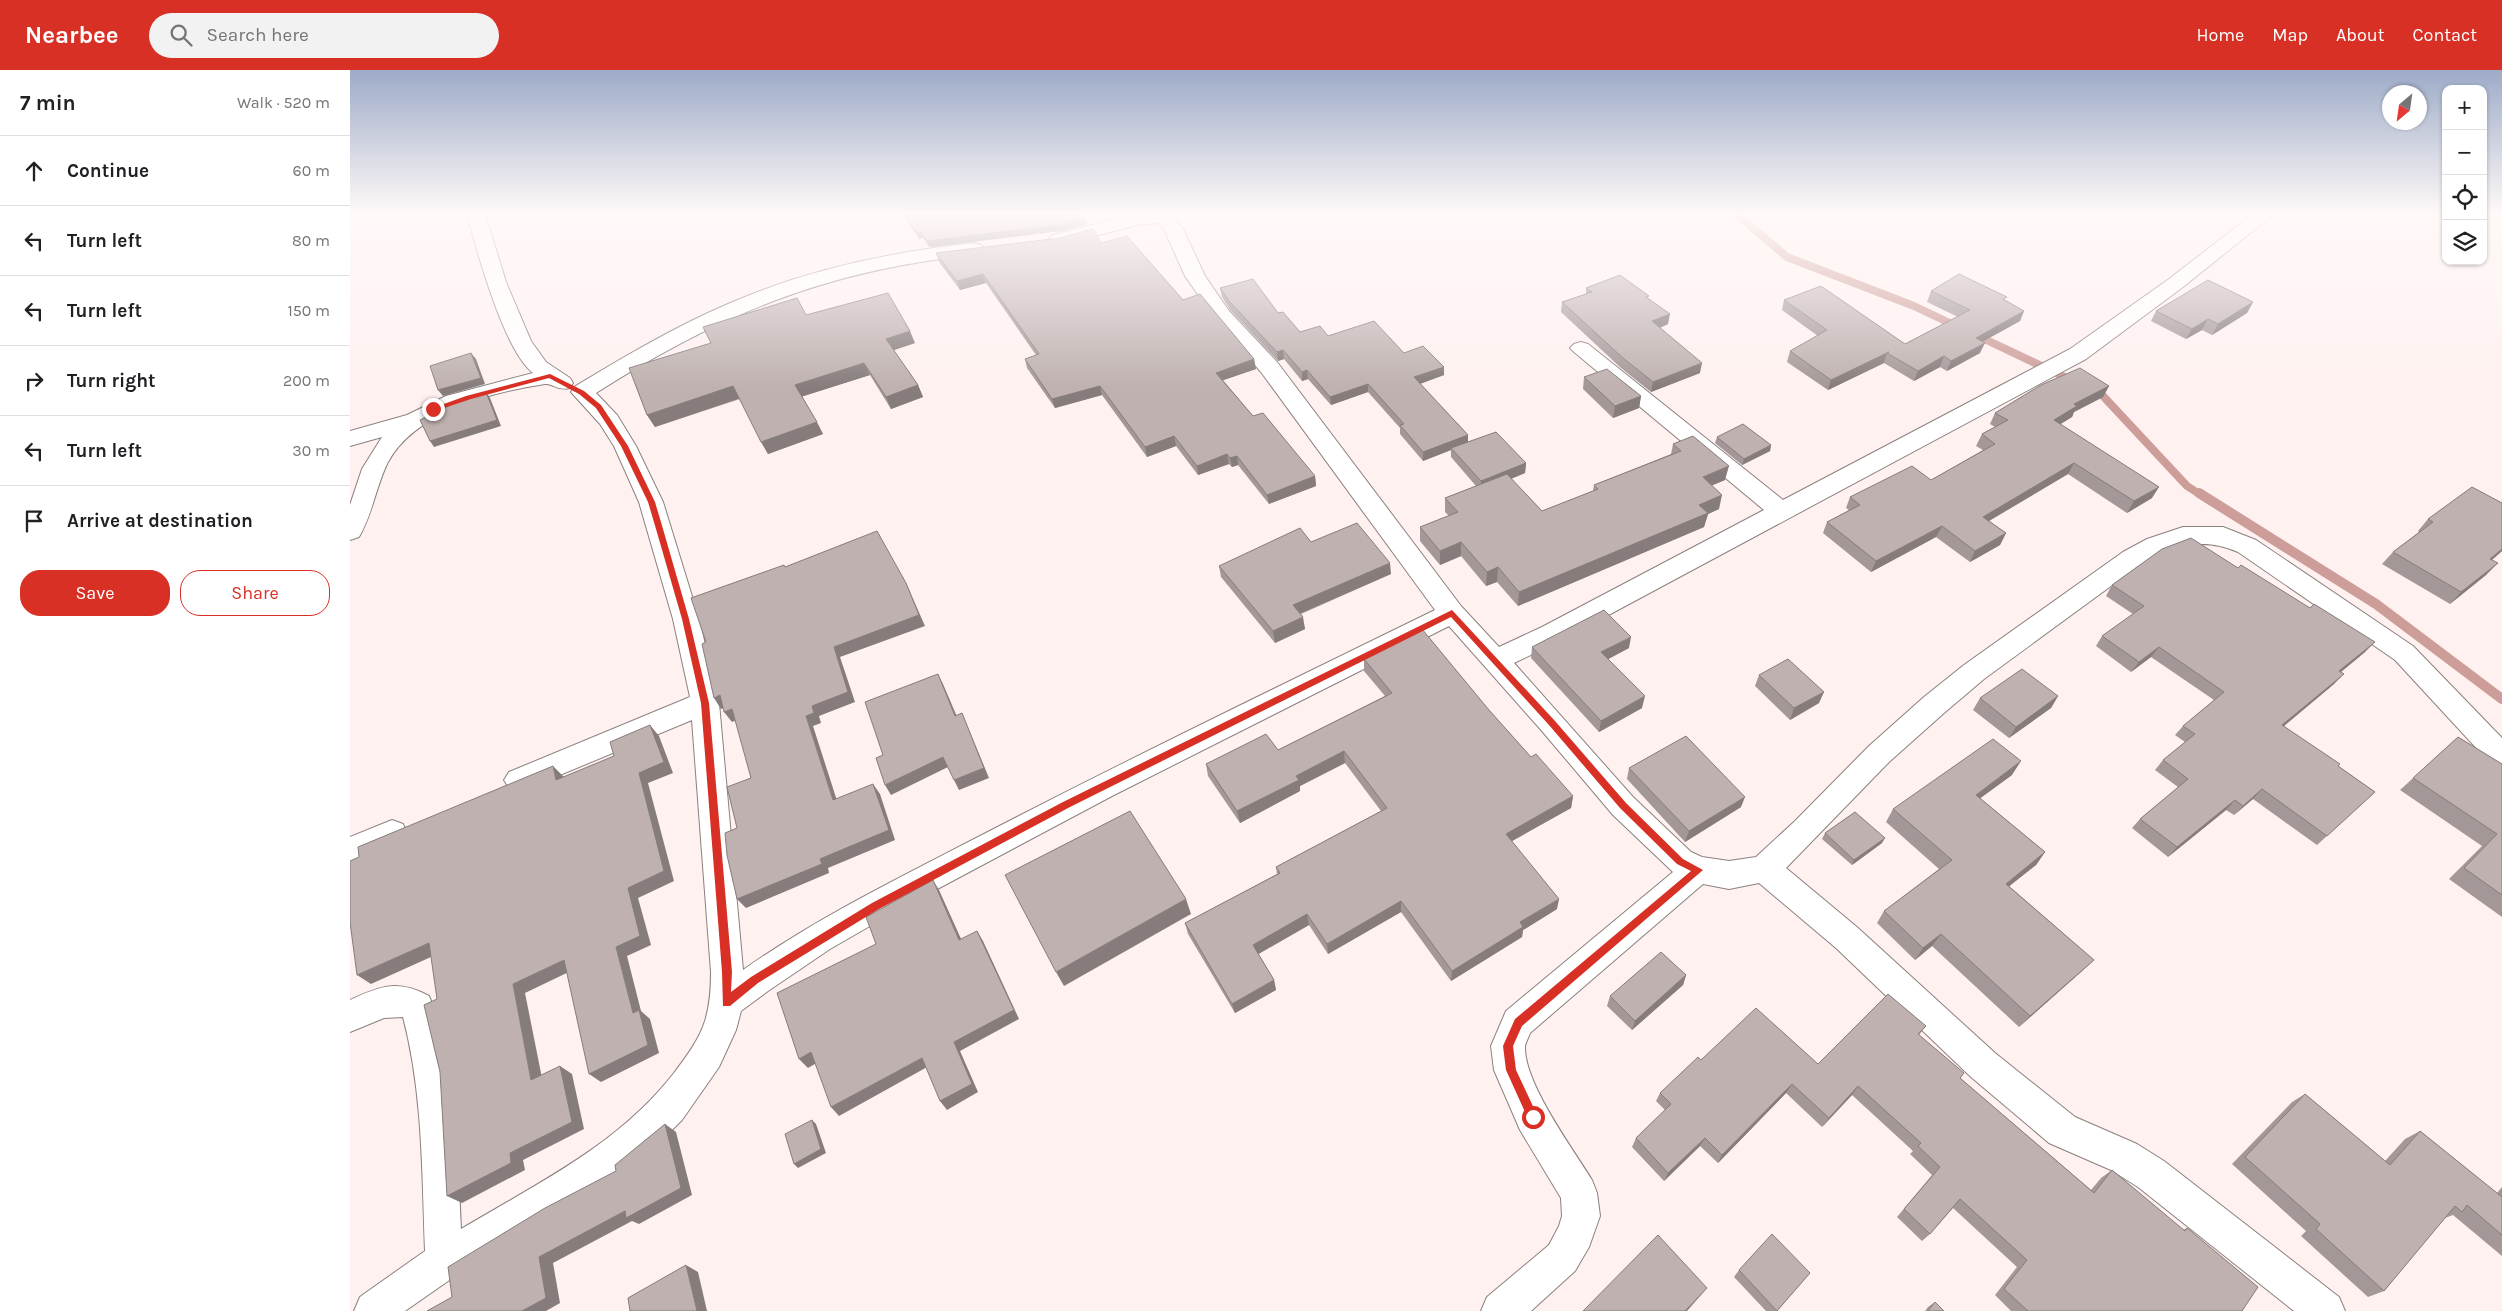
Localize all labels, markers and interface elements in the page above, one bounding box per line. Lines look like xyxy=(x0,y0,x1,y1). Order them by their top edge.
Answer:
search box xyxy=(149,13,499,58)
text: Nearbee xyxy=(25,21,119,49)
icon: search xyxy=(167,21,195,49)
text: Search here xyxy=(207,24,309,46)
text: Home xyxy=(2196,24,2244,46)
text: Map xyxy=(2272,24,2308,46)
text: About xyxy=(2336,24,2385,46)
text: Contact xyxy=(2413,24,2477,46)
north arrow xyxy=(2382,85,2427,130)
map controls xyxy=(2442,85,2487,265)
button: + xyxy=(2442,85,2487,130)
text: 7 min xyxy=(20,91,76,115)
text: Walk · 520 m xyxy=(237,93,330,112)
button: − xyxy=(2442,130,2487,175)
icon: ahead xyxy=(20,157,48,185)
text: Continue xyxy=(67,160,149,182)
text: 60 m xyxy=(293,161,330,180)
button: locate xyxy=(2442,175,2487,220)
button: layers xyxy=(2442,220,2487,265)
icon: left xyxy=(20,227,48,255)
text: Turn left xyxy=(67,230,142,252)
text: 80 m xyxy=(292,231,330,250)
icon: left xyxy=(20,297,48,325)
text: Turn left xyxy=(67,300,142,322)
text: 150 m xyxy=(287,301,330,320)
icon: right xyxy=(20,367,48,395)
text: Turn right xyxy=(67,370,156,392)
text: 200 m xyxy=(283,371,330,390)
route end xyxy=(422,398,445,421)
icon: left xyxy=(20,437,48,465)
text: Turn left xyxy=(67,440,142,462)
text: 30 m xyxy=(292,441,330,460)
icon: arrive xyxy=(20,507,48,535)
text: Arrive at destination xyxy=(67,510,253,532)
button: Save xyxy=(20,570,170,616)
button: Share xyxy=(180,570,330,616)
route start xyxy=(1522,1106,1545,1129)

